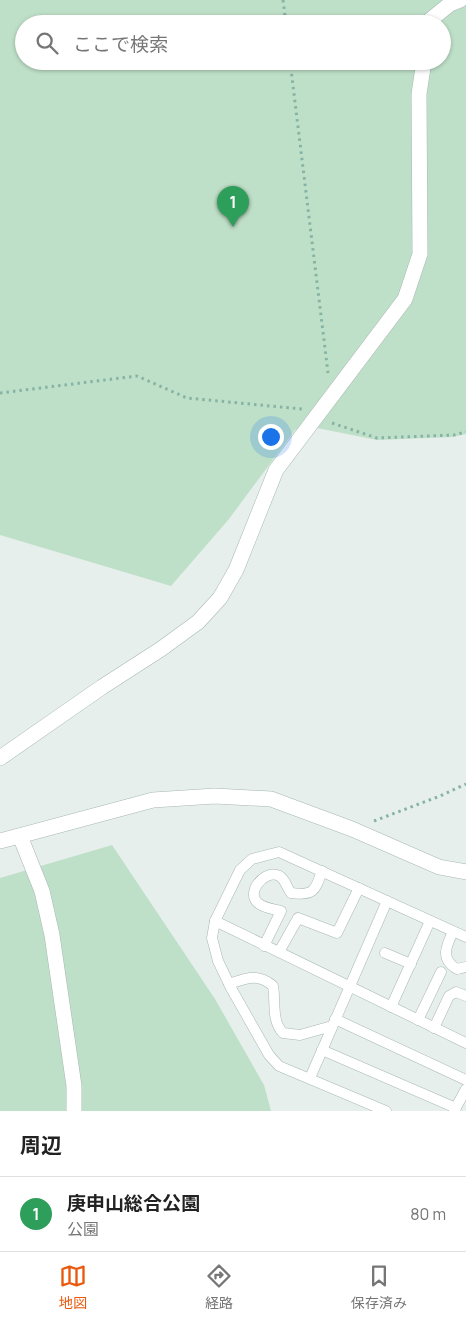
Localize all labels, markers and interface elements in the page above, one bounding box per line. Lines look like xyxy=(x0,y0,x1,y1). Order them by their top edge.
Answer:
search box xyxy=(15,15,451,70)
icon: search xyxy=(33,29,61,57)
text: ここで検索 xyxy=(73,31,168,57)
pin: 1 xyxy=(217,186,249,227)
your location xyxy=(258,424,284,450)
text: 周辺 xyxy=(20,1131,62,1159)
text: 庚申山総合公園 xyxy=(67,1190,200,1216)
text: 1 xyxy=(32,1203,40,1225)
text: 80 m xyxy=(410,1203,446,1225)
text: 公園 xyxy=(67,1218,99,1240)
tab: 地図 xyxy=(59,1262,87,1312)
tab: 経路 xyxy=(205,1262,233,1312)
tab: 保存済み xyxy=(351,1262,407,1312)

